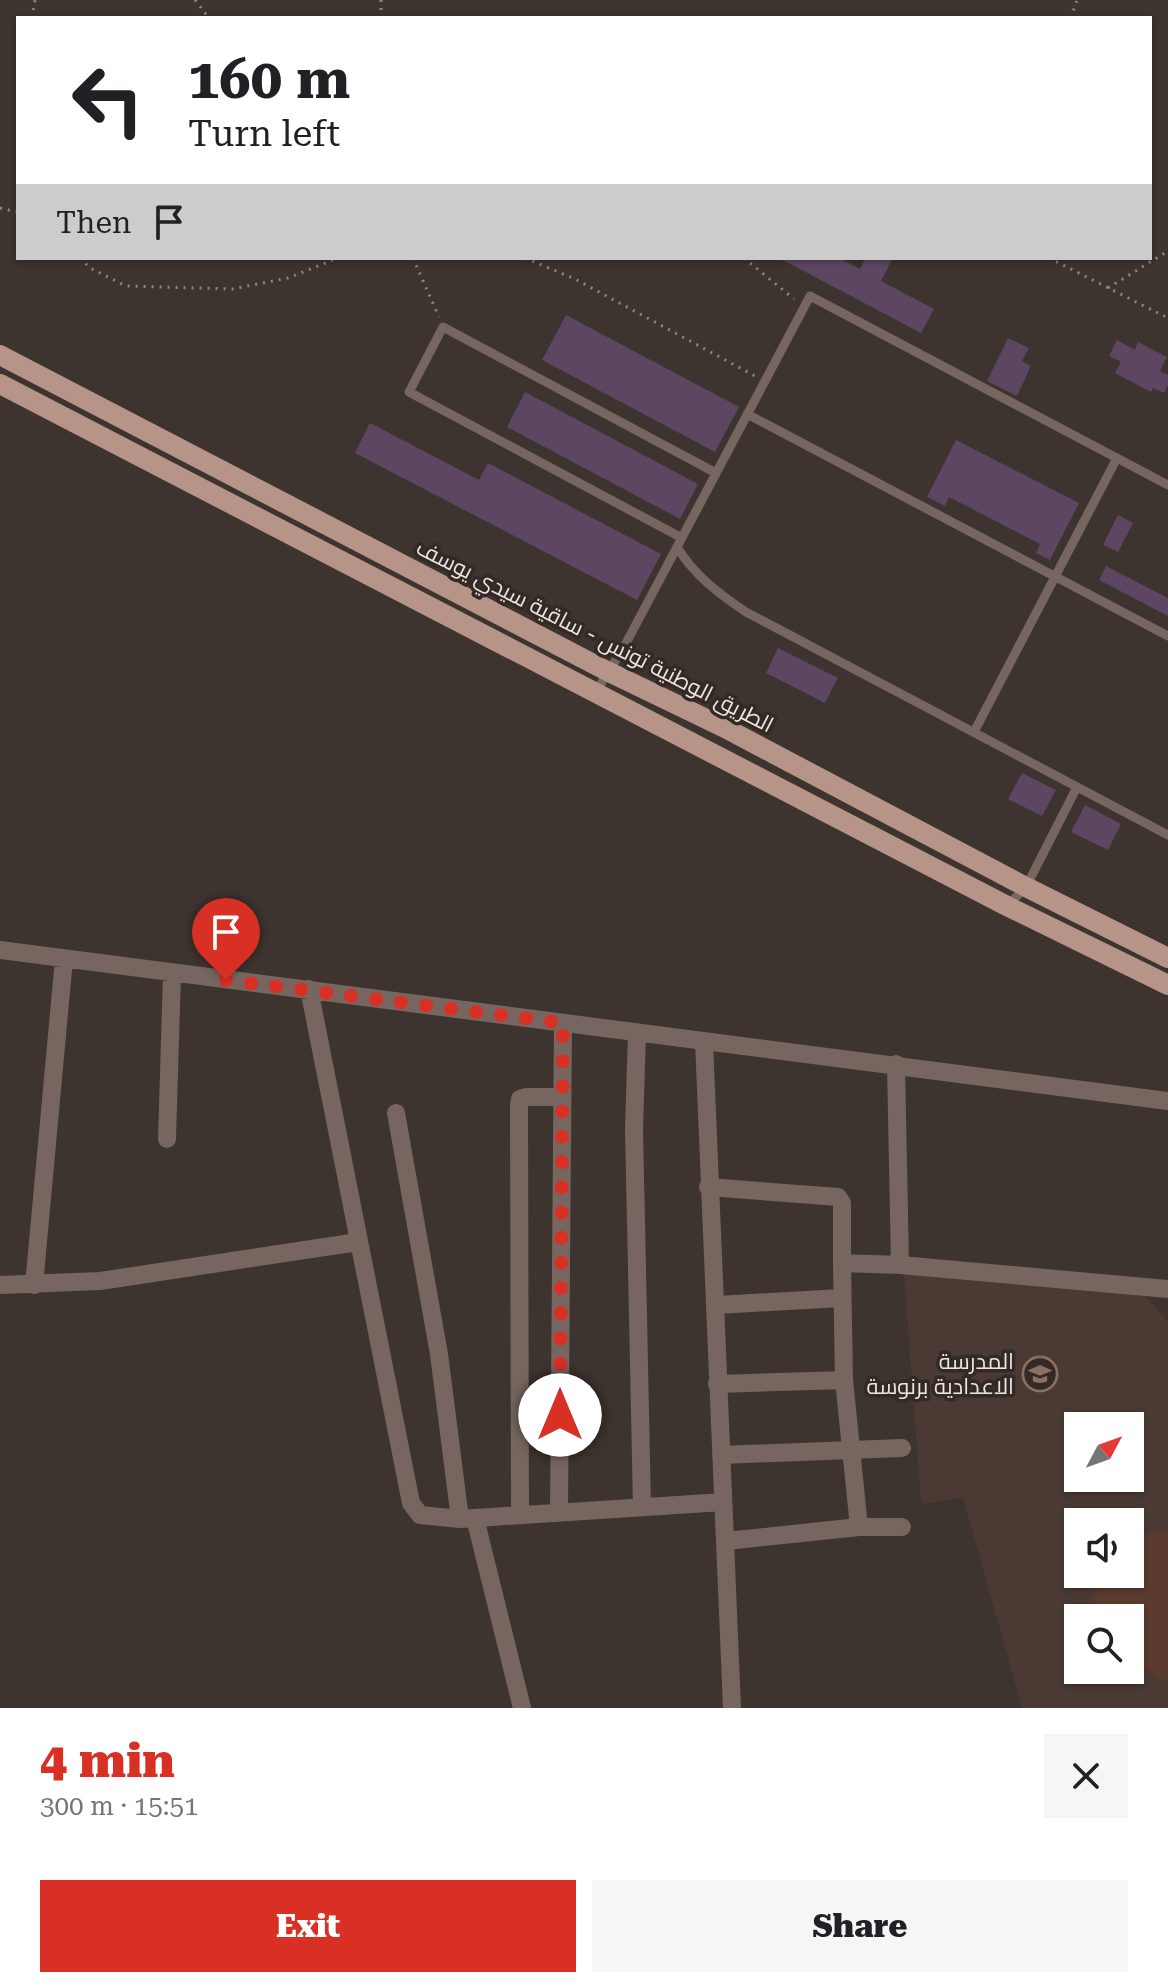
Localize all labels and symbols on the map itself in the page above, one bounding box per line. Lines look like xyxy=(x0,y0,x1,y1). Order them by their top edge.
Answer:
street label: الطريق الوطنية تونس - ساقية سيدي يوسف xyxy=(410,535,778,741)
pin xyxy=(192,898,260,980)
place label: المدرسة الاعدادية برنوسة xyxy=(866,1349,1014,1399)
school or university icon: المدرسة الاعدادية برنوسة xyxy=(1021,1355,1059,1393)
position arrow xyxy=(518,1373,602,1457)
north arrow xyxy=(1064,1412,1144,1492)

